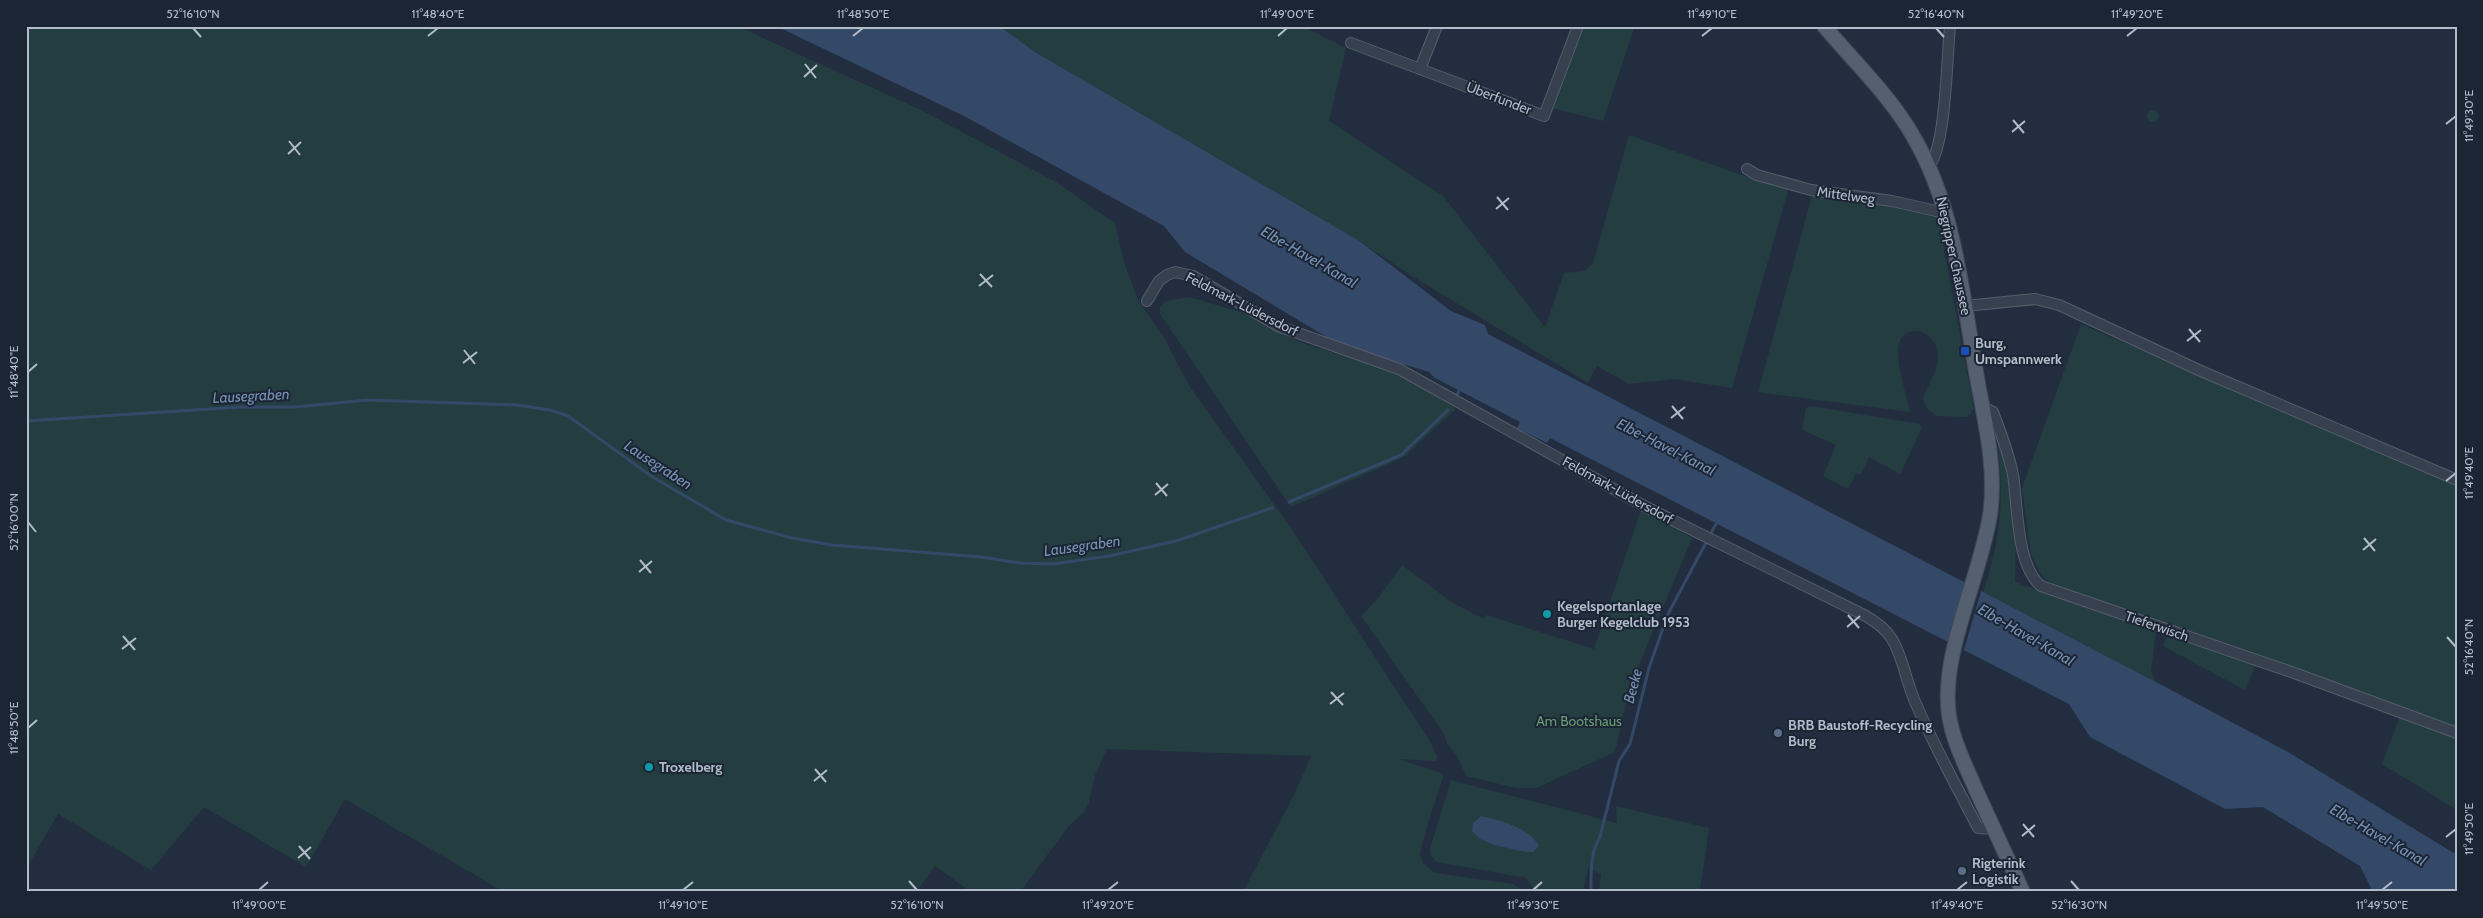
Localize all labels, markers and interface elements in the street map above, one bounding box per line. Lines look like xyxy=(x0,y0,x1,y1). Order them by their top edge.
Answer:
text: 52°16'10"N xyxy=(166,6,220,21)
text: 11°48'40"E xyxy=(412,6,465,21)
text: 11°48'50"E xyxy=(837,6,890,21)
text: 11°49'00"E xyxy=(1260,6,1314,21)
text: 11°49'10"E xyxy=(1687,6,1737,21)
text: 52°16'40"N xyxy=(1908,6,1964,21)
text: 11°49'20"E xyxy=(2111,6,2163,21)
street label: Überfunder xyxy=(1464,77,1535,119)
text: 11°49'30"E xyxy=(2461,90,2476,142)
street label: Mittelweg xyxy=(1816,182,1877,208)
street label: Niegripper Chaussee xyxy=(1933,195,1975,317)
water label: Elbe-Havel-Kanal xyxy=(1258,222,1361,292)
street label: Feldmark-Lüdersdorf xyxy=(1183,268,1302,340)
place label: Burg, Umspannwerk xyxy=(1975,334,2062,368)
text: 11°48'40"E xyxy=(6,345,21,398)
marker: Burg, Umspannwerk xyxy=(1959,345,1971,357)
water label: Lausegraben xyxy=(212,385,290,407)
water label: Elbe-Havel-Kanal xyxy=(1614,414,1719,480)
water label: Lausegraben xyxy=(621,436,695,494)
text: 11°49'40"E xyxy=(2461,446,2476,499)
street label: Feldmark-Lüdersdorf xyxy=(1559,452,1677,528)
text: 52°16'00"N xyxy=(6,493,21,551)
water label: Lausegraben xyxy=(1043,532,1121,560)
place label: Kegelsportanlage Burger Kegelclub 1953 xyxy=(1557,597,1690,631)
water label: Elbe-Havel-Kanal xyxy=(1975,600,2078,670)
street label: Tieferwisch xyxy=(2123,607,2191,645)
marker: Kegelsportanlage Burger Kegelclub 1953 xyxy=(1541,608,1553,620)
text: 52°16'40"N xyxy=(2461,619,2476,675)
water label: Beeke xyxy=(1620,667,1646,705)
text: 11°48'50"E xyxy=(6,701,21,754)
park label: Am Bootshaus xyxy=(1536,712,1622,730)
place label: BRB Baustoff-Recycling Burg xyxy=(1788,716,1932,750)
marker: BRB Baustoff-Recycling Burg xyxy=(1772,727,1784,739)
place label: Troxelberg xyxy=(659,758,722,776)
marker: Troxelberg xyxy=(643,761,655,773)
water label: Elbe-Havel-Kanal xyxy=(2327,800,2430,870)
text: 11°49'50"E xyxy=(2461,803,2476,855)
place label: Rigterink Logistik xyxy=(1972,854,2026,888)
marker: Rigterink Logistik xyxy=(1956,865,1968,877)
text: 11°49'00"E xyxy=(232,897,286,912)
text: 11°49'10"E xyxy=(658,897,708,912)
text: 52°16'10"N xyxy=(890,897,944,912)
text: 11°49'20"E xyxy=(1082,897,1134,912)
text: 11°49'30"E xyxy=(1507,897,1559,912)
text: 11°49'40"E xyxy=(1931,897,1984,912)
text: 52°16'30"N xyxy=(2051,897,2107,912)
text: 11°49'50"E xyxy=(2356,897,2408,912)

